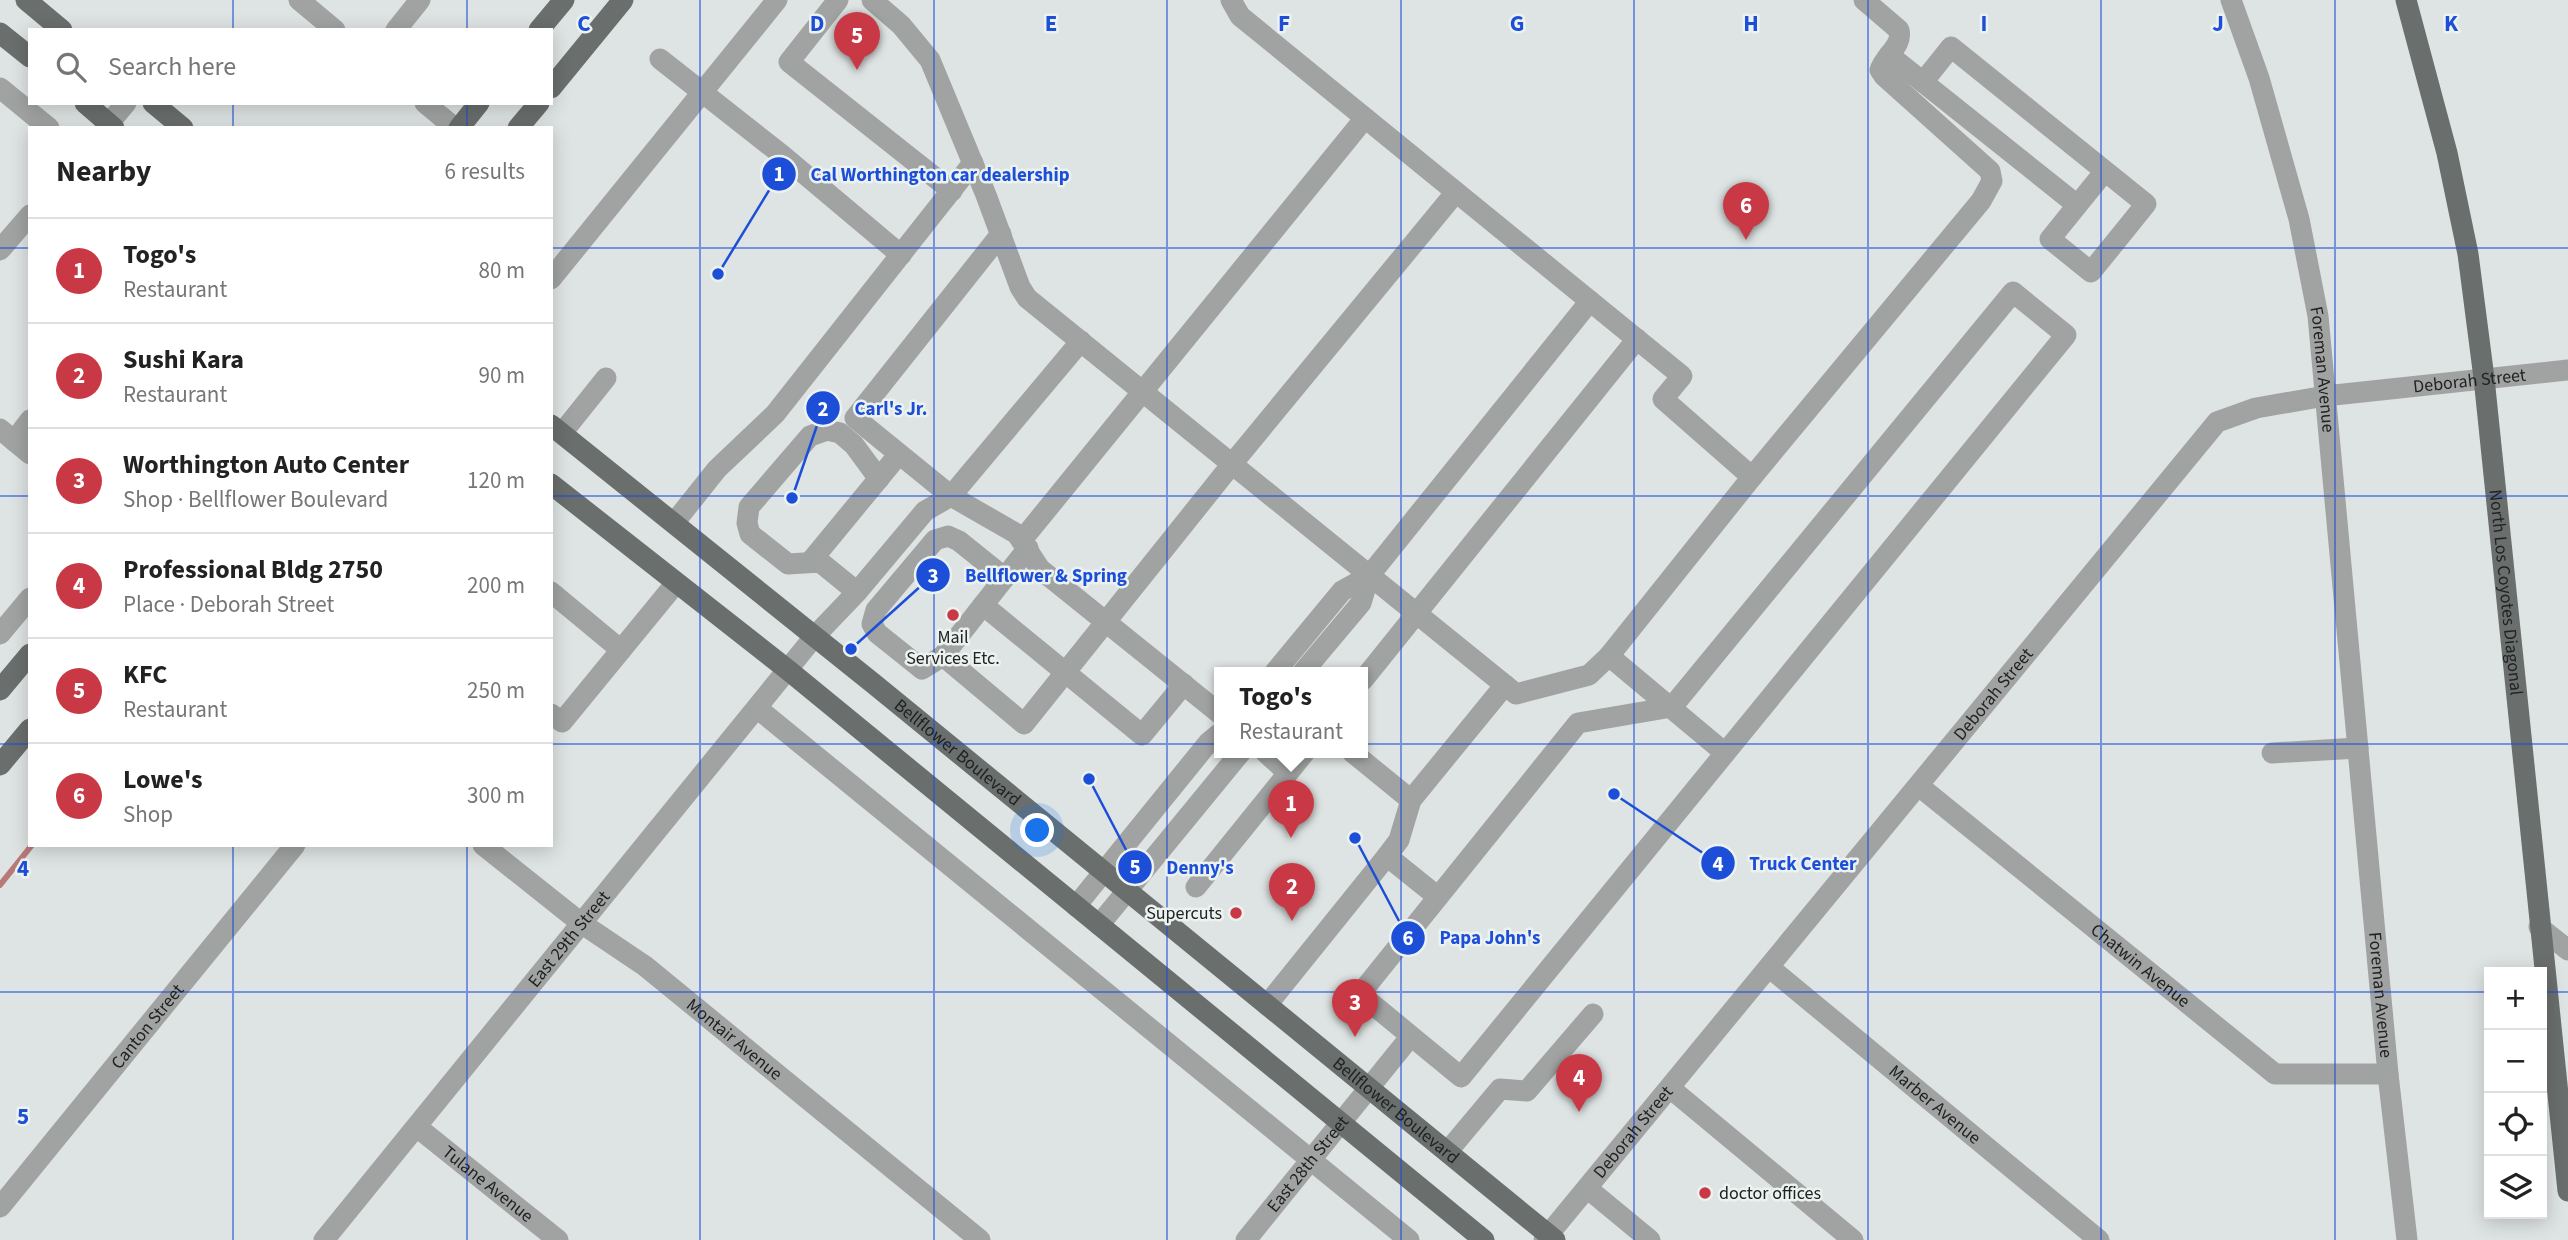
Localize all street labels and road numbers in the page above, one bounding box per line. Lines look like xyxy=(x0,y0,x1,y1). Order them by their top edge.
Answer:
street label: Foreman Avenue xyxy=(2304,304,2341,434)
street label: Deborah Street xyxy=(2412,362,2527,399)
street label: North Los Coyotes Diagonal xyxy=(2483,488,2529,697)
street label: Deborah Street xyxy=(1948,642,2039,746)
street label: Bellflower Boulevard xyxy=(889,693,1026,812)
street label: East 29th Street xyxy=(522,885,616,993)
street label: Chatwin Avenue xyxy=(2086,917,2196,1013)
street label: Foreman Avenue xyxy=(2362,931,2399,1059)
street label: Canton Street xyxy=(105,978,190,1074)
street label: Montair Avenue xyxy=(681,992,788,1086)
street label: Bellflower Boulevard xyxy=(1327,1051,1465,1170)
street label: Marber Avenue xyxy=(1884,1059,1986,1150)
street label: Deborah Street xyxy=(1587,1080,1679,1184)
street label: East 28th Street xyxy=(1261,1110,1354,1218)
street label: Tulane Avenue xyxy=(437,1140,539,1228)

